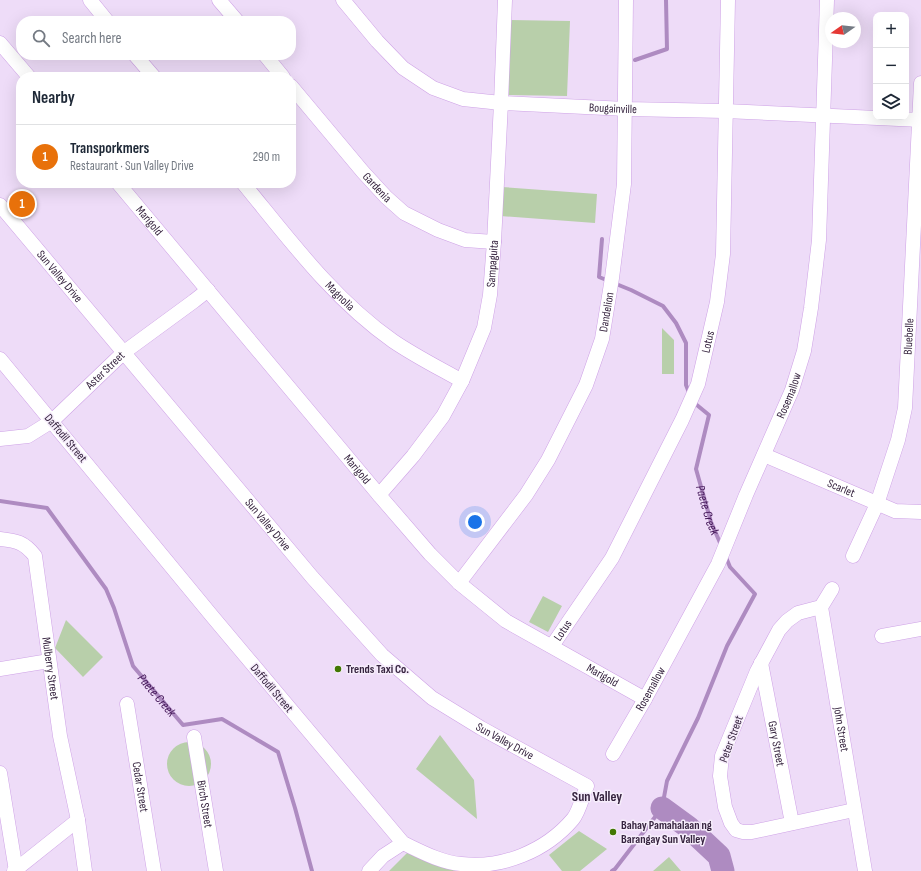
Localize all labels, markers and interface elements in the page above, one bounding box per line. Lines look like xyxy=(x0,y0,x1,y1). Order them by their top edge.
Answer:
north arrow xyxy=(825,12,861,48)
map controls xyxy=(873,12,909,120)
button: + xyxy=(873,12,909,48)
search box xyxy=(16,16,296,60)
icon: search xyxy=(30,27,52,49)
text: Search here xyxy=(62,29,122,48)
button: − xyxy=(873,48,909,84)
button: layers xyxy=(873,84,909,120)
text: Nearby xyxy=(32,88,75,108)
street label: Bougainville xyxy=(588,100,637,117)
text: Transporkmers xyxy=(70,139,149,158)
text: 1 xyxy=(42,149,48,165)
text: 290 m xyxy=(253,149,280,165)
text: Restaurant · Sun Valley Drive xyxy=(70,158,194,174)
street label: Gardenia xyxy=(359,169,394,206)
pin: 1 xyxy=(9,189,35,219)
street label: Marigold xyxy=(132,203,166,239)
street label: Sampaguita xyxy=(484,239,502,288)
street label: Sun Valley Drive xyxy=(33,247,86,306)
street label: Magnolia xyxy=(322,278,358,315)
street label: Dandelion xyxy=(596,291,618,333)
street label: Bluebelle xyxy=(901,318,917,355)
street label: Lotus xyxy=(698,329,718,354)
street label: Aster Street xyxy=(82,348,128,393)
street label: Rosemallow xyxy=(773,371,805,421)
street label: Daffodil Street xyxy=(41,411,90,466)
street label: Marigold xyxy=(340,451,374,487)
street label: Scarlet xyxy=(825,476,857,501)
water label: Paete Creek xyxy=(692,483,723,539)
street label: Sun Valley Drive xyxy=(241,496,294,554)
your location xyxy=(465,512,485,532)
street label: Lotus xyxy=(551,617,576,644)
street label: Mulberry Street xyxy=(38,636,62,701)
street label: Daffodil Street xyxy=(247,661,296,716)
street label: Marigold xyxy=(584,661,621,691)
place label: Trends Taxi Co. xyxy=(346,662,409,677)
marker: Trends Taxi Co. xyxy=(333,664,343,674)
street label: Rosemallow xyxy=(633,664,669,714)
water label: Paete Creek xyxy=(134,671,180,721)
street label: John Street xyxy=(830,705,852,753)
street label: Peter Street xyxy=(716,713,747,765)
street label: Sun Valley Drive xyxy=(473,720,536,763)
street label: Gary Street xyxy=(764,720,788,768)
street label: Cedar Street xyxy=(128,761,151,814)
street label: Birch Street xyxy=(193,779,216,829)
district label: Sun Valley xyxy=(572,788,622,805)
place label: Bahay Pamahalaan ng Barangay Sun Valley xyxy=(621,818,712,847)
marker: Bahay Pamahalaan ng Barangay Sun Valley xyxy=(608,827,618,837)

